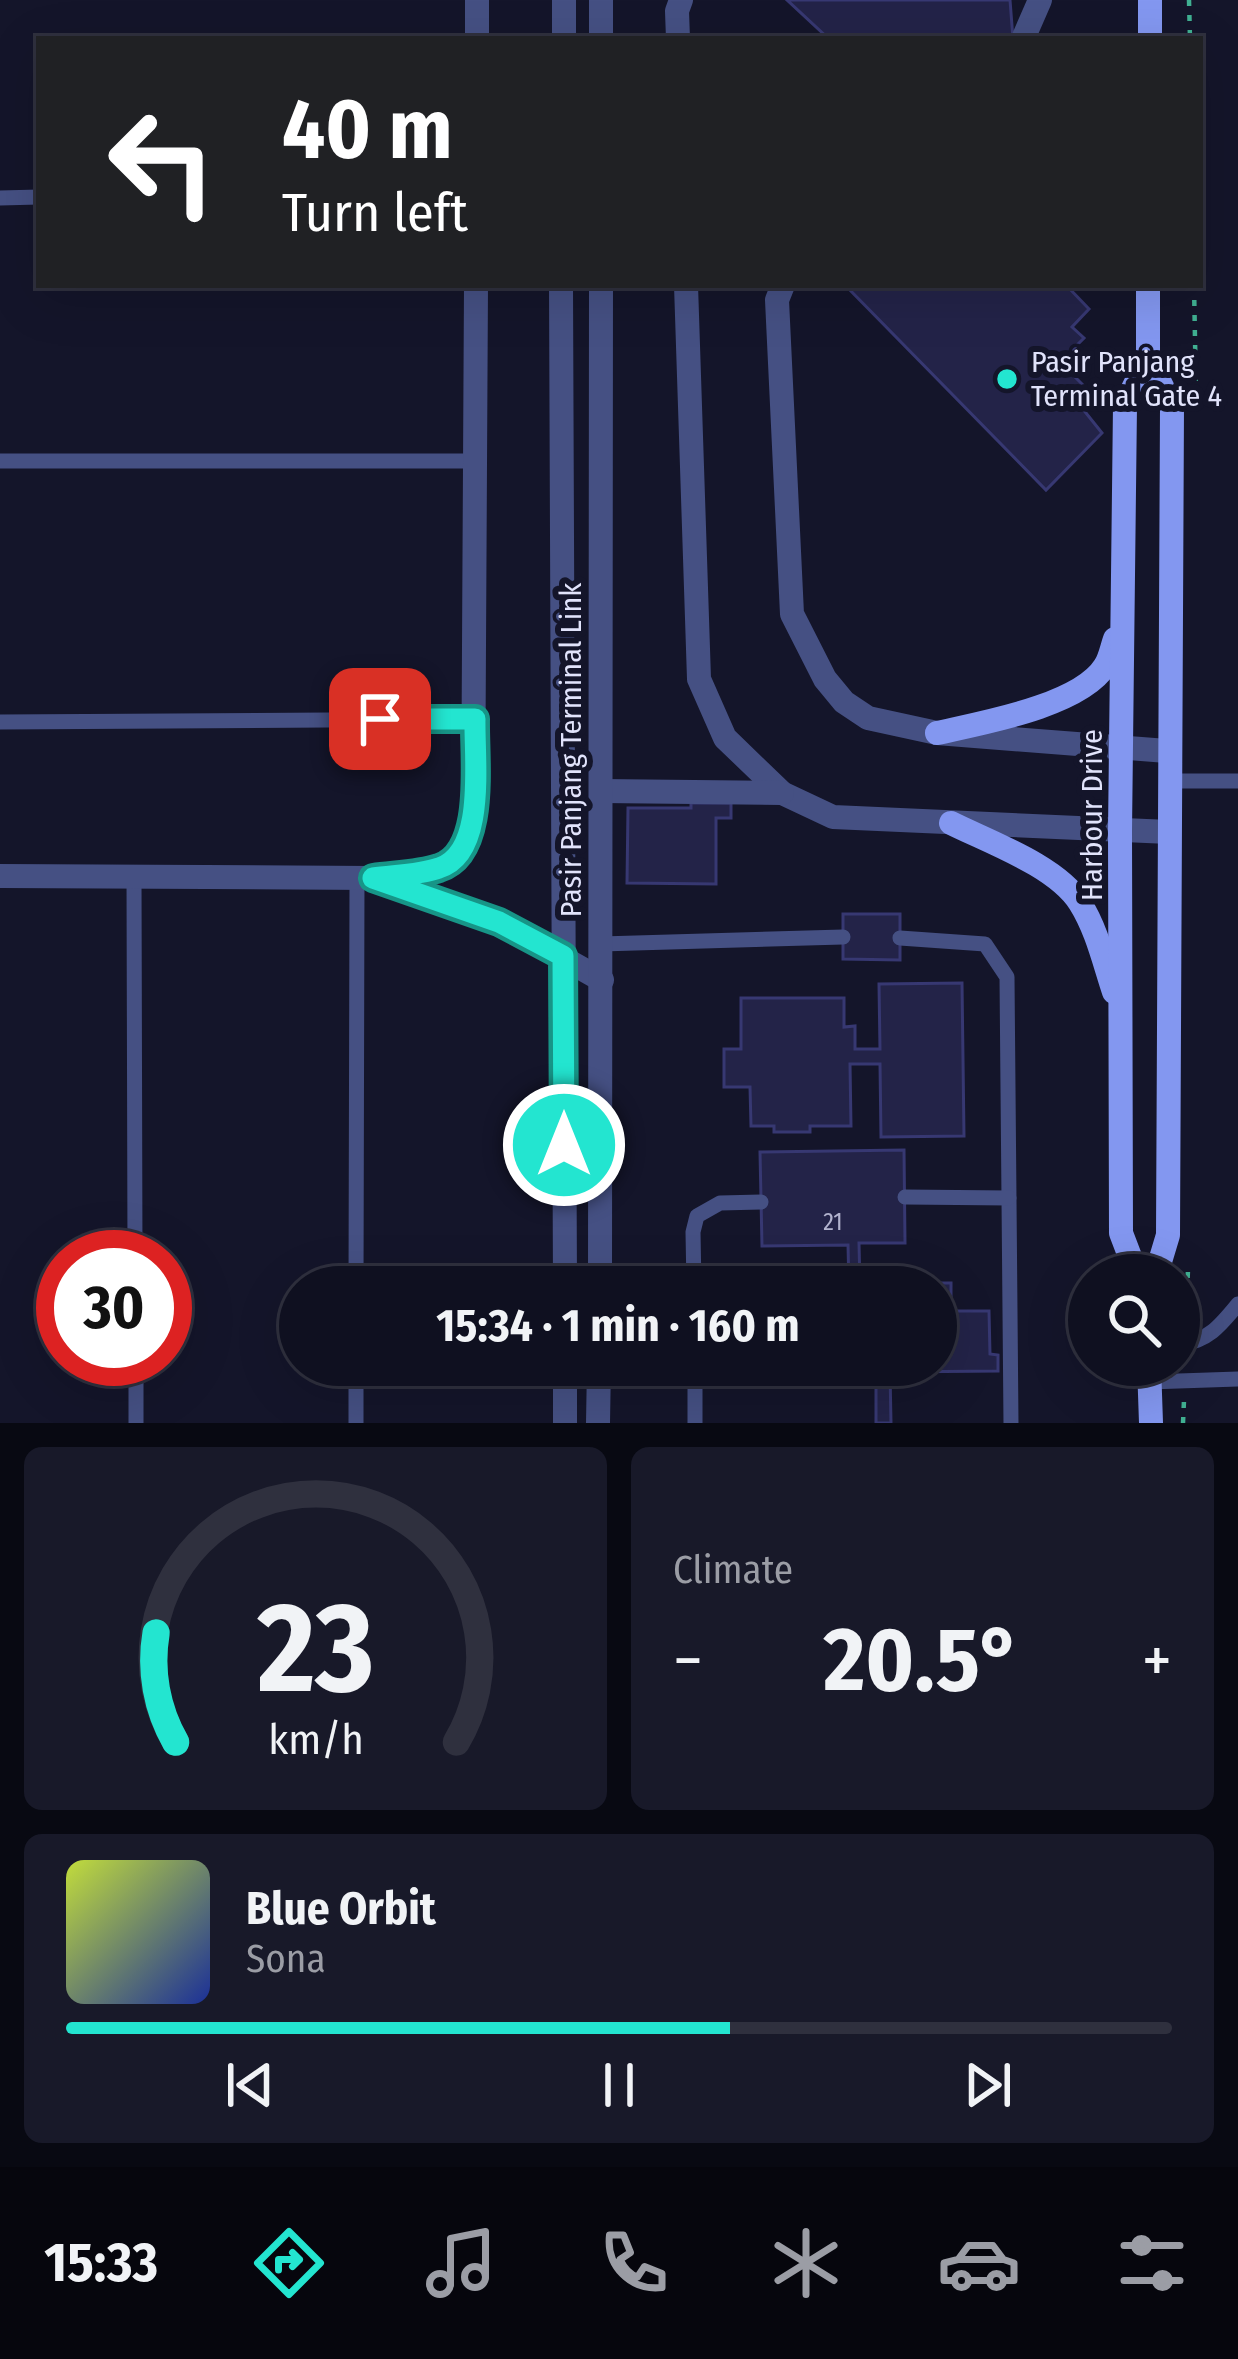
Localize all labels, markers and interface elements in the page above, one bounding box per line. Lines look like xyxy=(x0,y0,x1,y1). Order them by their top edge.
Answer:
text: 40 m xyxy=(282,79,453,180)
icon: left xyxy=(84,84,240,240)
text: Turn left xyxy=(282,181,468,245)
place label: Pasir Panjang Terminal Gate 4 xyxy=(1031,344,1222,414)
marker: Pasir Panjang Terminal Gate 4 xyxy=(994,366,1020,392)
street label: Pasir Panjang Terminal Link xyxy=(553,583,589,917)
pin xyxy=(329,668,431,770)
icon: arrive xyxy=(347,686,413,752)
street label: Harbour Drive xyxy=(1074,729,1110,901)
position arrow xyxy=(501,1082,627,1208)
house number: 21 xyxy=(823,1208,843,1236)
speed limit sign: 30 xyxy=(36,1230,192,1386)
map controls xyxy=(1068,1254,1200,1386)
button: search xyxy=(1068,1254,1200,1386)
text: 15:34 · 1 min · 160 m xyxy=(436,1299,800,1353)
text: Climate xyxy=(673,1547,793,1593)
text: 23 xyxy=(256,1574,374,1724)
text: 20.5° xyxy=(824,1606,1021,1714)
text: − xyxy=(673,1621,703,1700)
text: + xyxy=(1142,1621,1172,1700)
text: km/h xyxy=(268,1713,363,1764)
text: Blue Orbit xyxy=(246,1882,436,1936)
text: Sona xyxy=(246,1936,326,1982)
icon: previous xyxy=(217,2052,283,2118)
icon: pause xyxy=(586,2052,652,2118)
icon: next xyxy=(955,2052,1021,2118)
icon: directions xyxy=(247,2221,331,2305)
icon: music xyxy=(419,2221,503,2305)
icon: phone xyxy=(592,2221,676,2305)
icon: climate xyxy=(764,2221,848,2305)
icon: car xyxy=(937,2221,1021,2305)
icon: filters xyxy=(1110,2221,1194,2305)
text: 15:33 xyxy=(44,2231,158,2295)

